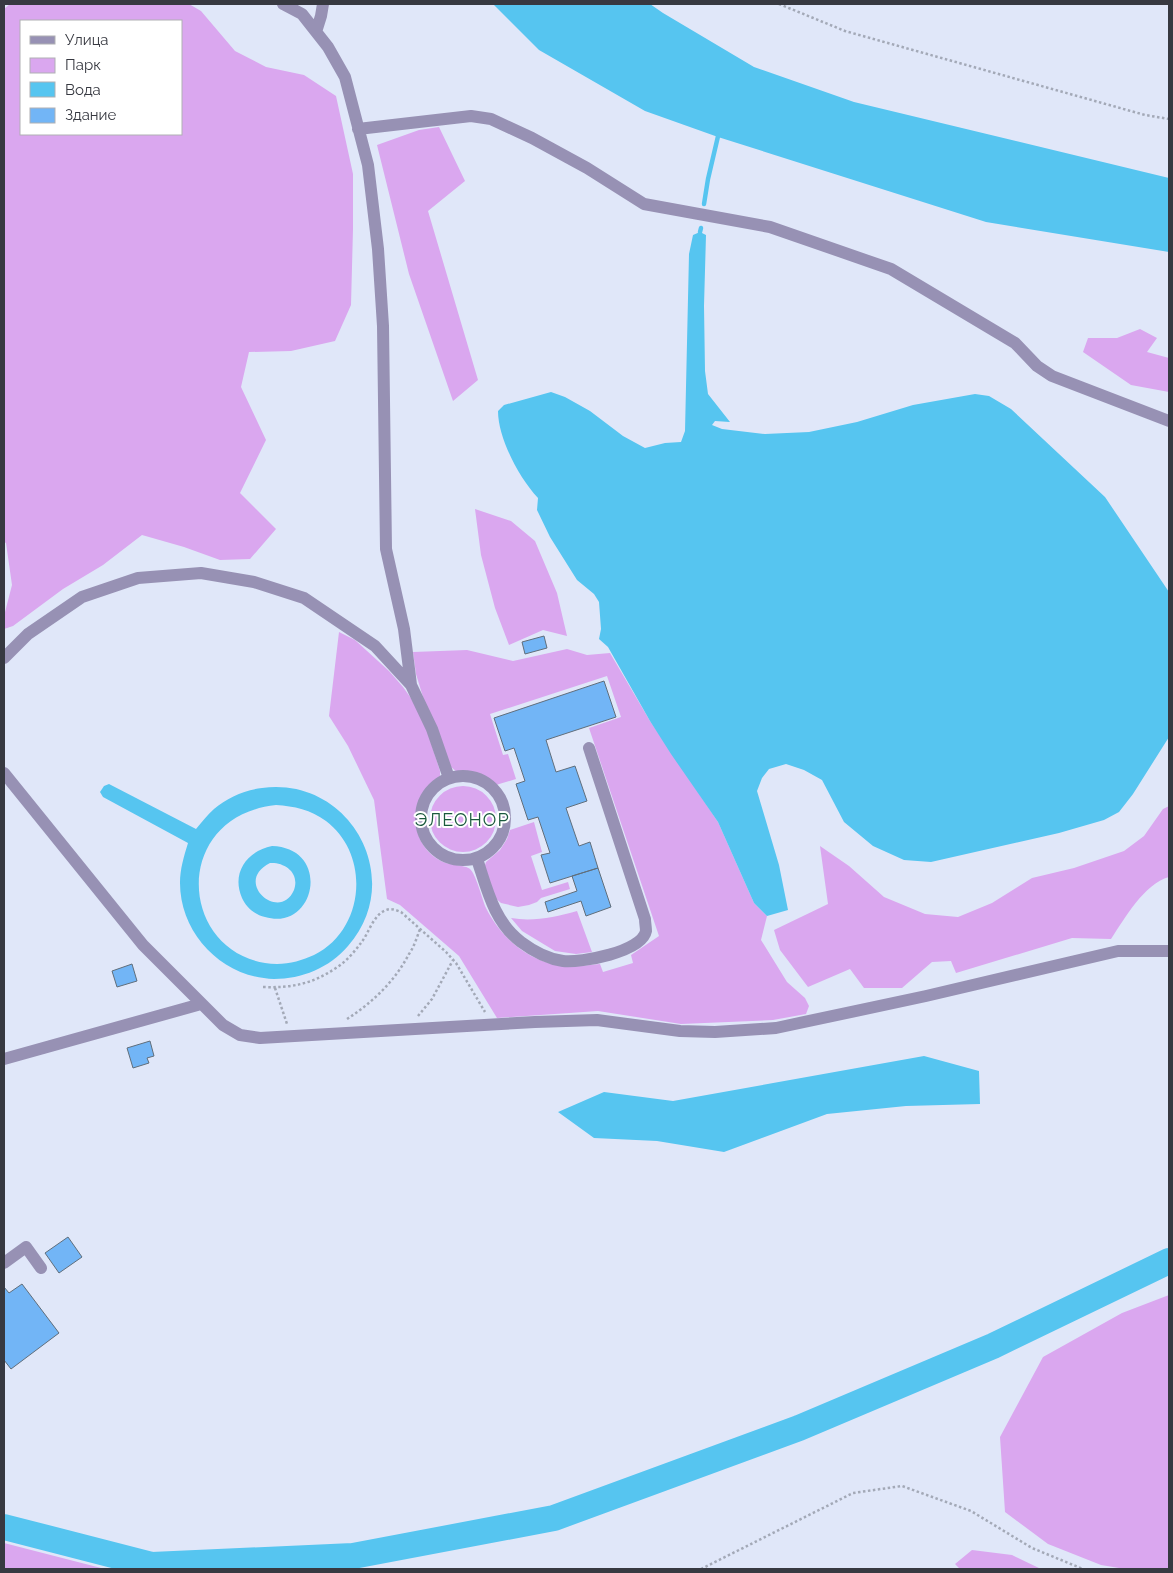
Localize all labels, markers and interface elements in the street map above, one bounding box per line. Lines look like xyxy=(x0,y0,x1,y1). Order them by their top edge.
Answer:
legend xyxy=(20,20,182,135)
text: Улица xyxy=(65,31,109,49)
text: Парк xyxy=(65,56,101,74)
text: Вода xyxy=(65,81,101,99)
text: Здание xyxy=(65,106,117,124)
district label: ЭЛЕОНОР xyxy=(414,809,510,830)

